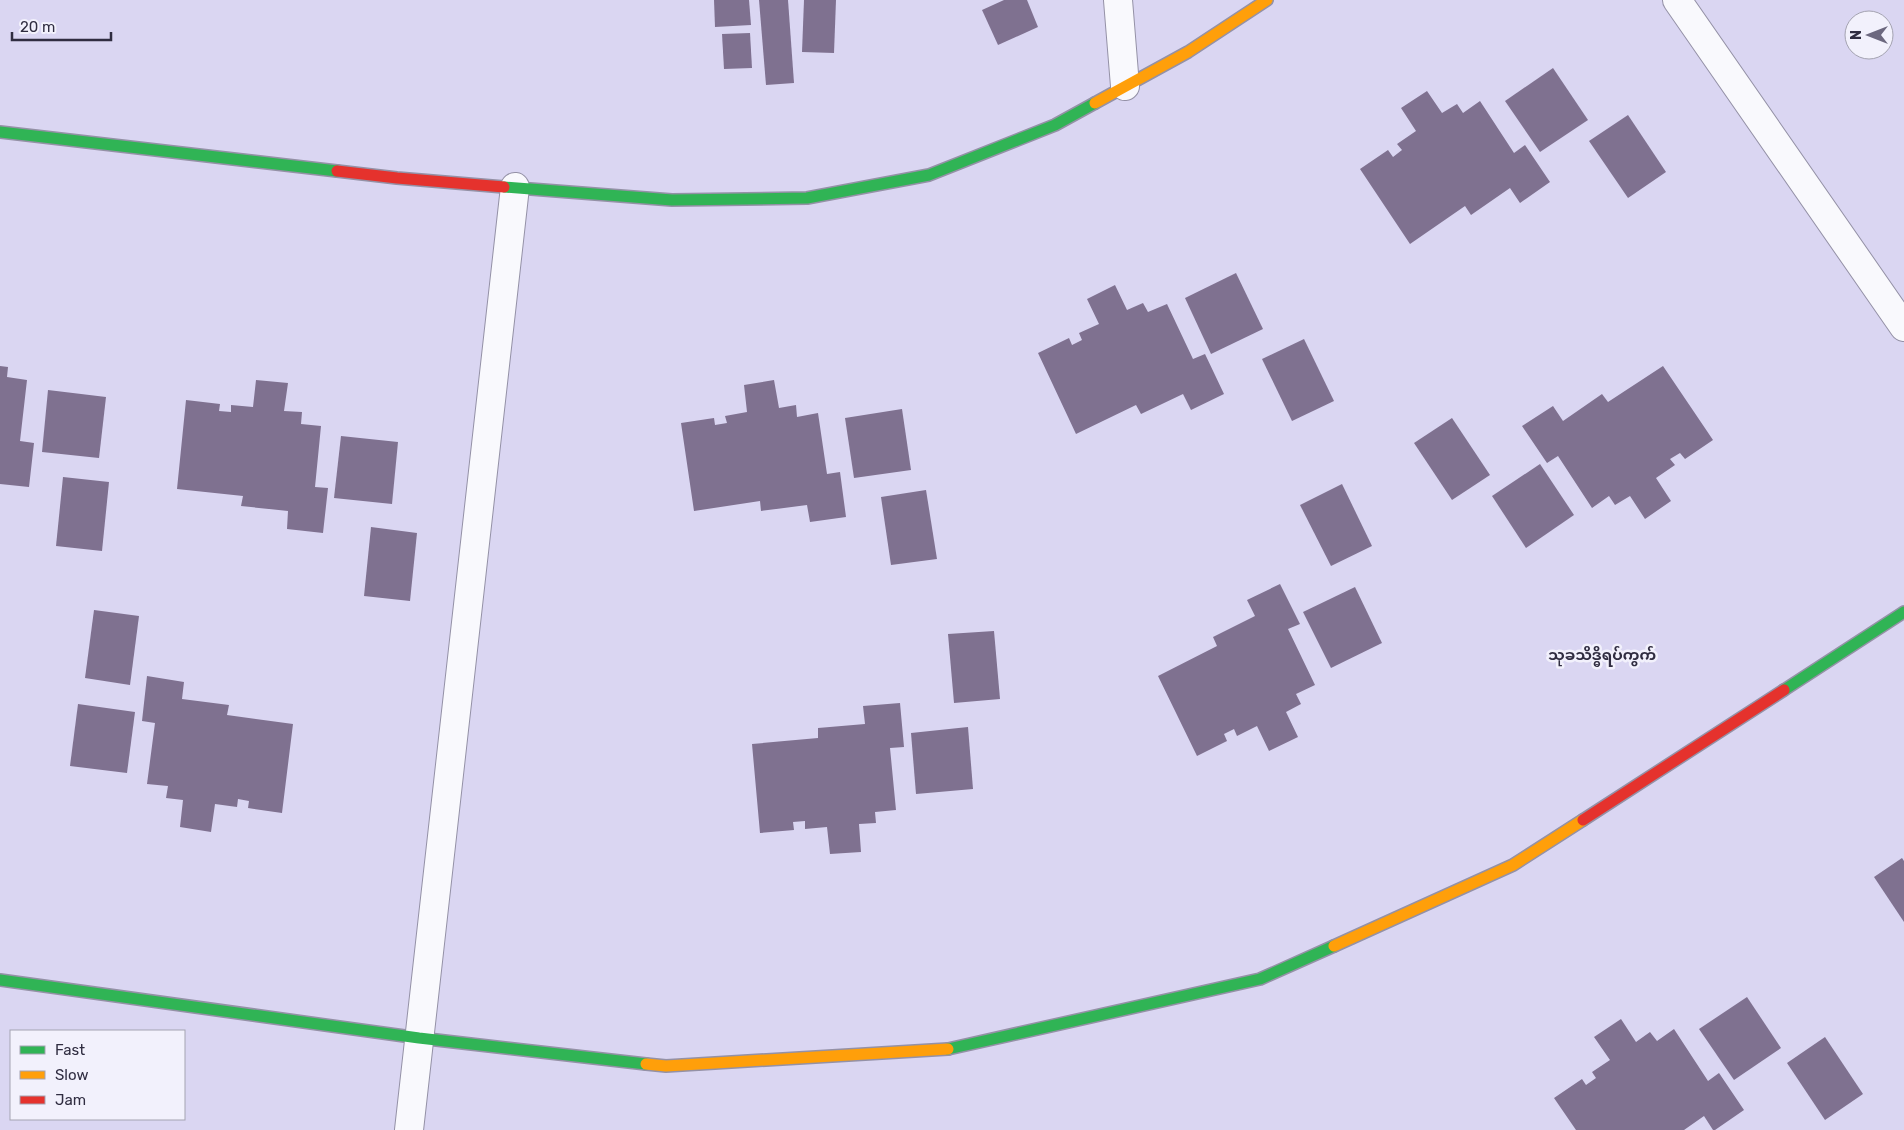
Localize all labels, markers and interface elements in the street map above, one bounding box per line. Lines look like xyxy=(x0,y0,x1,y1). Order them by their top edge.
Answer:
scale bar xyxy=(12,10,111,42)
north arrow xyxy=(1844,10,1894,60)
text: 20 m xyxy=(20,18,55,36)
text: N xyxy=(1848,30,1865,40)
district label: သုခသိဒ္ဓိရပ်ကွက် xyxy=(1548,645,1656,667)
legend xyxy=(10,1030,185,1120)
text: Fast xyxy=(55,1041,85,1059)
text: Slow xyxy=(55,1066,88,1084)
text: Jam xyxy=(55,1091,86,1109)

